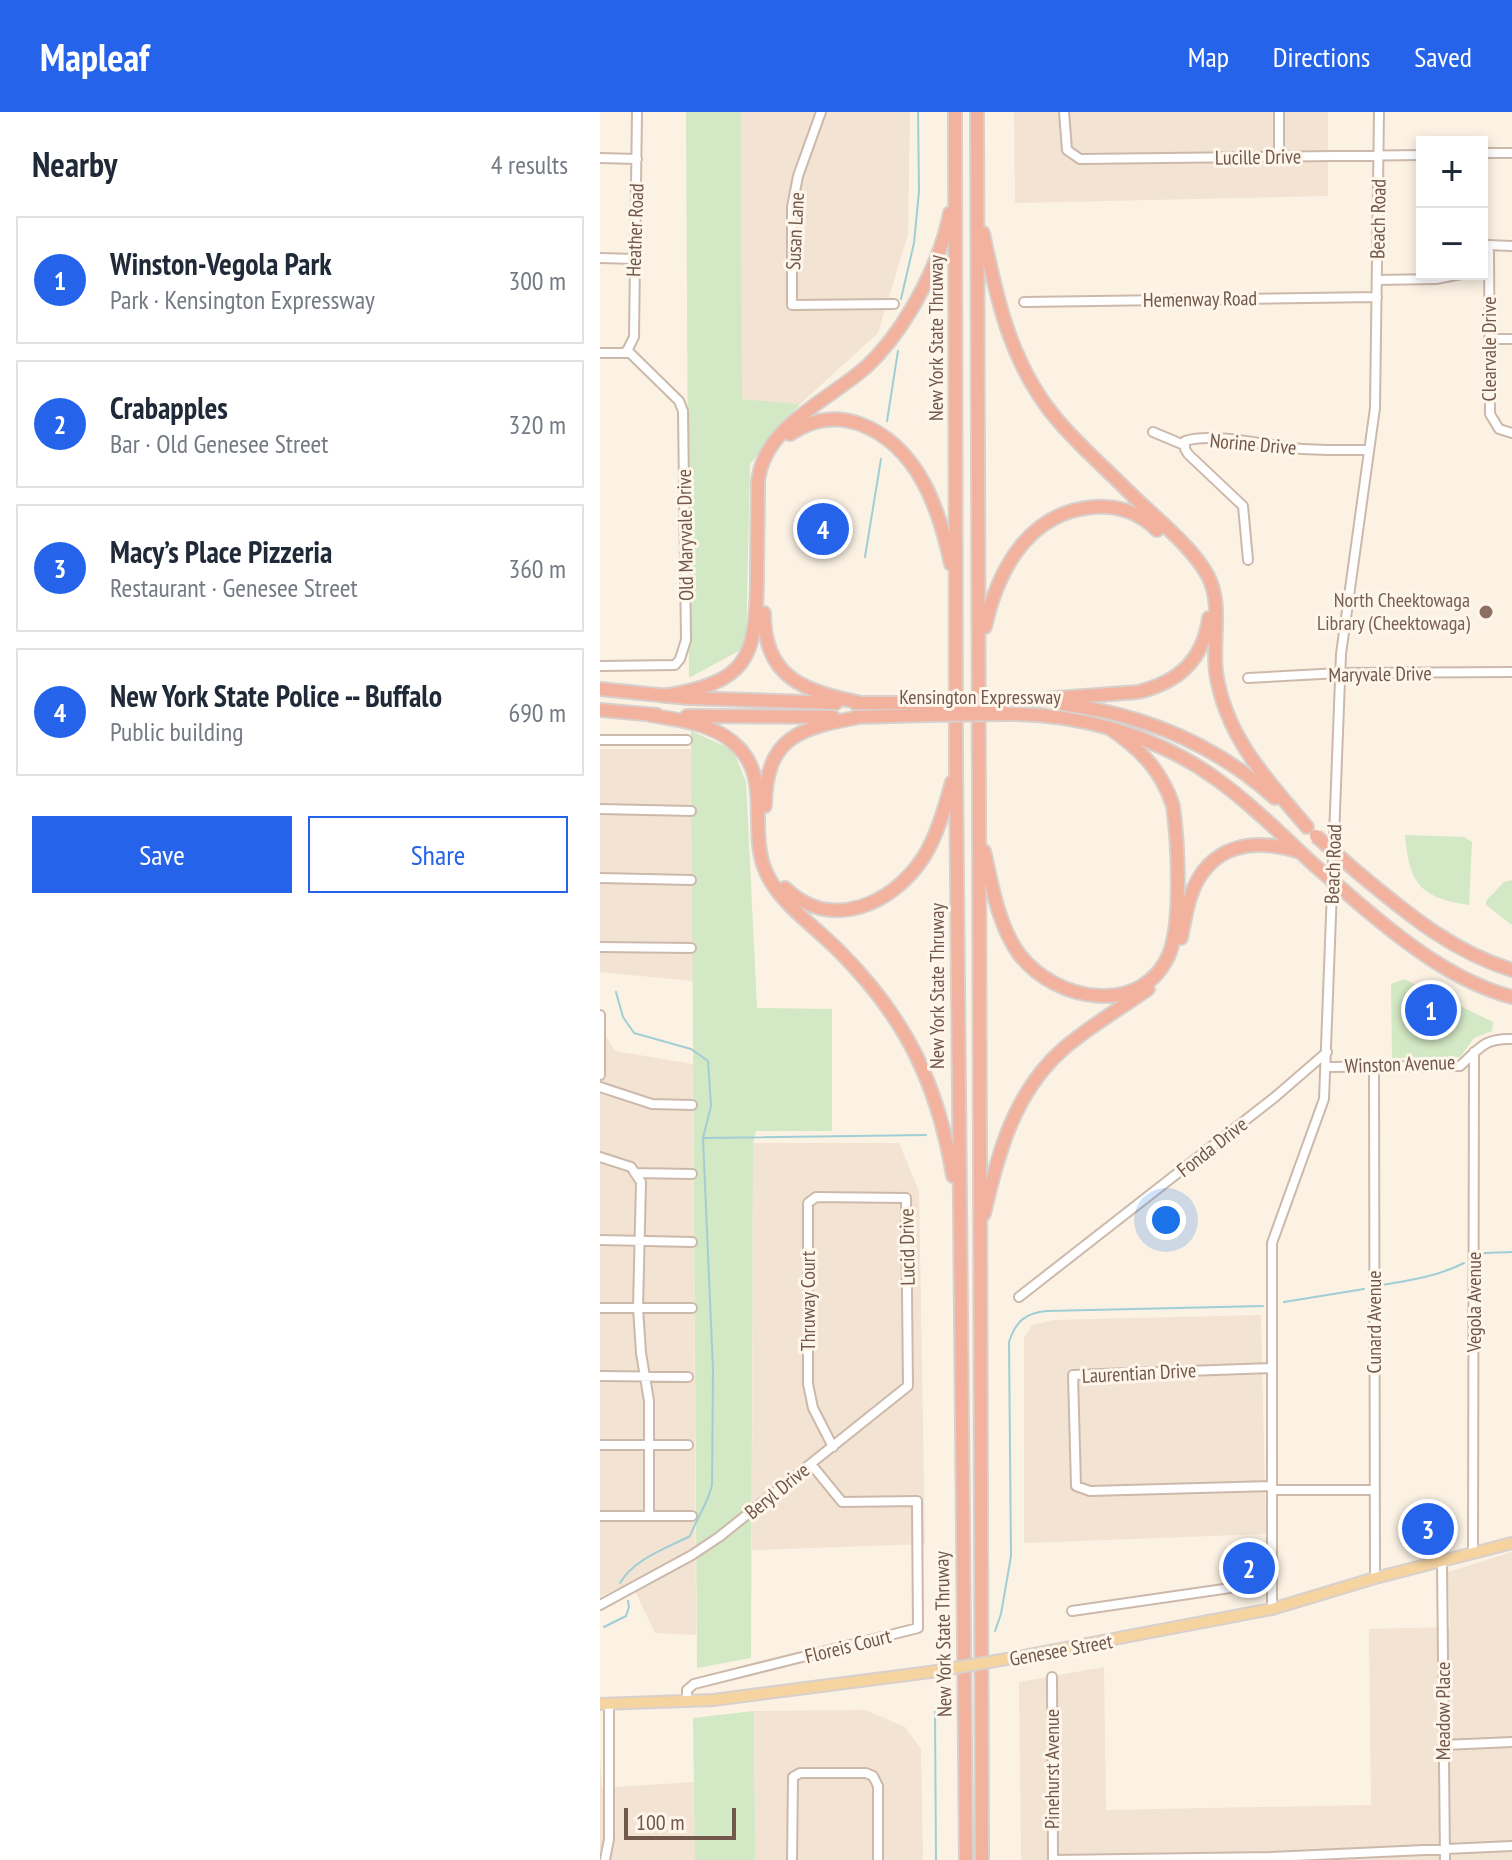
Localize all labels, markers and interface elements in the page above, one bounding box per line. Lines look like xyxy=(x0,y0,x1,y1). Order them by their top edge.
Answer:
text: Mapleaf xyxy=(40,32,149,81)
text: Map xyxy=(1188,38,1229,75)
text: Directions xyxy=(1273,38,1370,75)
text: Saved xyxy=(1414,38,1472,75)
map controls xyxy=(1416,136,1488,280)
button: + xyxy=(1416,136,1488,208)
text: Nearby xyxy=(32,142,117,186)
street label: Lucille Drive xyxy=(1215,143,1301,171)
text: 4 results xyxy=(491,148,568,181)
street label: Beach Road xyxy=(1364,179,1392,259)
street label: Heather Road xyxy=(620,183,650,277)
street label: Susan Lane xyxy=(780,191,810,271)
button: − xyxy=(1416,208,1488,280)
text: Winston-Vegola Park xyxy=(110,244,332,283)
street label: New York State Thruway xyxy=(923,255,949,421)
text: 1 xyxy=(54,264,66,297)
text: 300 m xyxy=(508,264,566,297)
text: Park · Kensington Expressway xyxy=(110,283,375,316)
street label: Hemenway Road xyxy=(1143,285,1257,313)
street label: Clearvale Drive xyxy=(1476,297,1502,401)
text: Crabapples xyxy=(110,388,228,427)
text: 2 xyxy=(54,408,66,441)
text: 320 m xyxy=(508,408,566,441)
text: Bar · Old Genesee Street xyxy=(110,427,329,460)
street label: Norine Drive xyxy=(1209,427,1297,461)
street label: Old Maryvale Drive xyxy=(671,469,699,601)
pin: 4 xyxy=(797,499,849,559)
text: Macy’s Place Pizzeria xyxy=(110,532,332,571)
text: 3 xyxy=(54,552,66,585)
text: 360 m xyxy=(508,552,566,585)
text: Restaurant · Genesee Street xyxy=(110,571,358,604)
place label: North Cheektowaga Library (Cheektowaga) xyxy=(1317,587,1470,636)
marker: North Cheektowaga Library (Cheektowaga) xyxy=(1477,603,1495,621)
street label: Maryvale Drive xyxy=(1328,660,1432,688)
text: New York State Police -- Buffalo xyxy=(110,676,442,715)
street label: Kensington Expressway xyxy=(899,684,1061,710)
text: 4 xyxy=(54,696,66,729)
text: 690 m xyxy=(508,696,566,729)
text: Public building xyxy=(110,715,243,748)
button: Save xyxy=(32,816,292,893)
button: Share xyxy=(308,816,568,893)
street label: Beach Road xyxy=(1319,824,1347,904)
street label: New York State Thruway xyxy=(924,903,950,1069)
pin: 1 xyxy=(1405,980,1457,1040)
street label: Winston Avenue xyxy=(1344,1049,1456,1079)
street label: Fonda Drive xyxy=(1171,1111,1253,1183)
your location xyxy=(1146,1200,1186,1240)
street label: Lucid Drive xyxy=(893,1208,921,1286)
street label: Thruway Court xyxy=(795,1250,821,1351)
street label: Vegola Avenue xyxy=(1461,1252,1487,1353)
street label: Cunard Avenue xyxy=(1361,1271,1387,1373)
street label: Laurentian Drive xyxy=(1081,1357,1197,1389)
street label: Beryl Drive xyxy=(739,1457,815,1525)
pin: 3 xyxy=(1402,1499,1454,1559)
pin: 2 xyxy=(1223,1538,1275,1598)
street label: New York State Thruway xyxy=(929,1550,957,1717)
street label: Floreis Court xyxy=(802,1623,894,1669)
street label: Genesee Street xyxy=(1008,1628,1115,1672)
street label: Meadow Place xyxy=(1430,1662,1456,1760)
street label: Pinehurst Avenue xyxy=(1039,1709,1065,1829)
scale bar xyxy=(624,1804,736,1840)
text: 100 m xyxy=(636,1808,685,1836)

